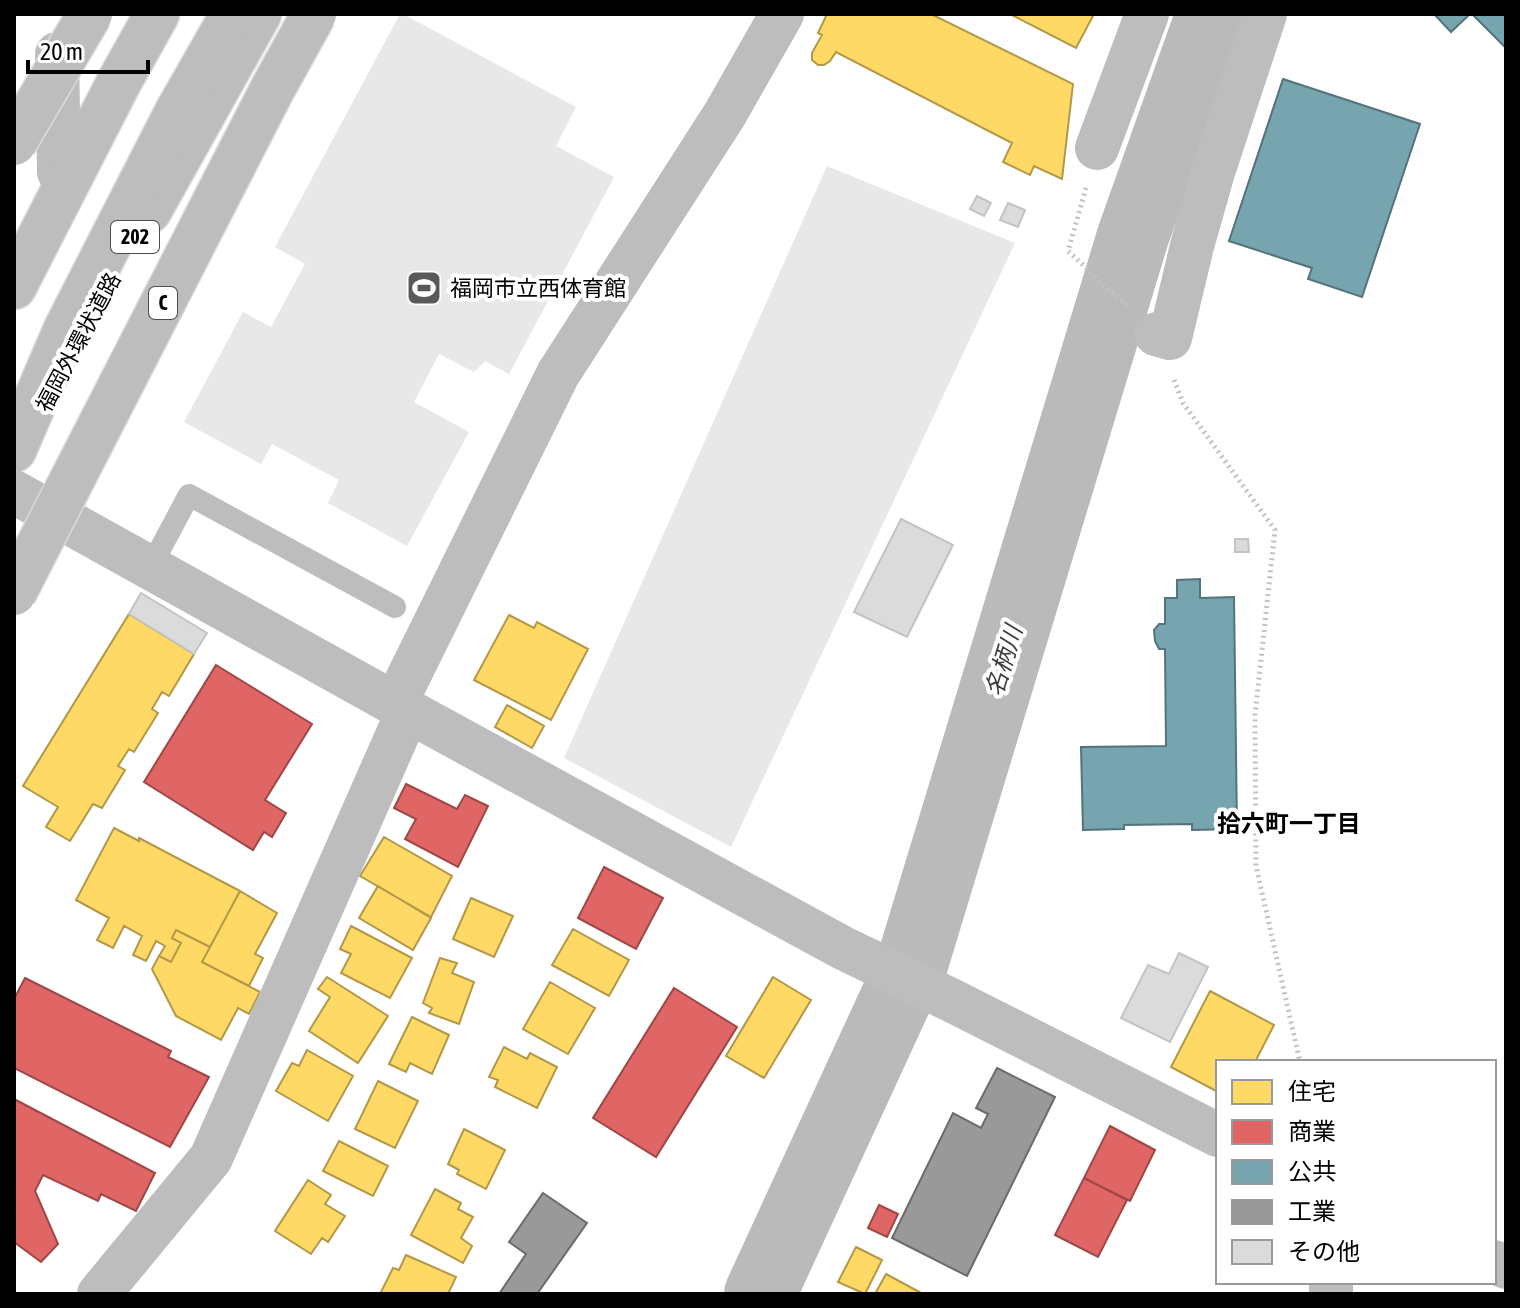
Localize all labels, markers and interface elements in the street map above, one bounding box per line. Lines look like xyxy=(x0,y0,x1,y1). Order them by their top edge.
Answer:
scale bar xyxy=(28,24,148,74)
text: 20 m xyxy=(40,38,83,65)
road number: 202 xyxy=(111,221,159,253)
street label: 福岡外環状道路 xyxy=(30,268,126,416)
sports icon: 福岡市立西体育館 xyxy=(405,269,443,307)
place label: 福岡市立西体育館 xyxy=(450,275,626,301)
road number: C xyxy=(149,287,177,319)
water label: 名柄川 xyxy=(980,620,1028,699)
district label: 拾六町一丁目 xyxy=(1217,810,1361,837)
legend xyxy=(1216,1060,1496,1284)
text: 住宅 xyxy=(1288,1078,1336,1105)
text: 商業 xyxy=(1288,1118,1336,1145)
text: 公共 xyxy=(1288,1158,1336,1185)
text: 工業 xyxy=(1288,1198,1336,1225)
text: その他 xyxy=(1288,1238,1360,1265)

